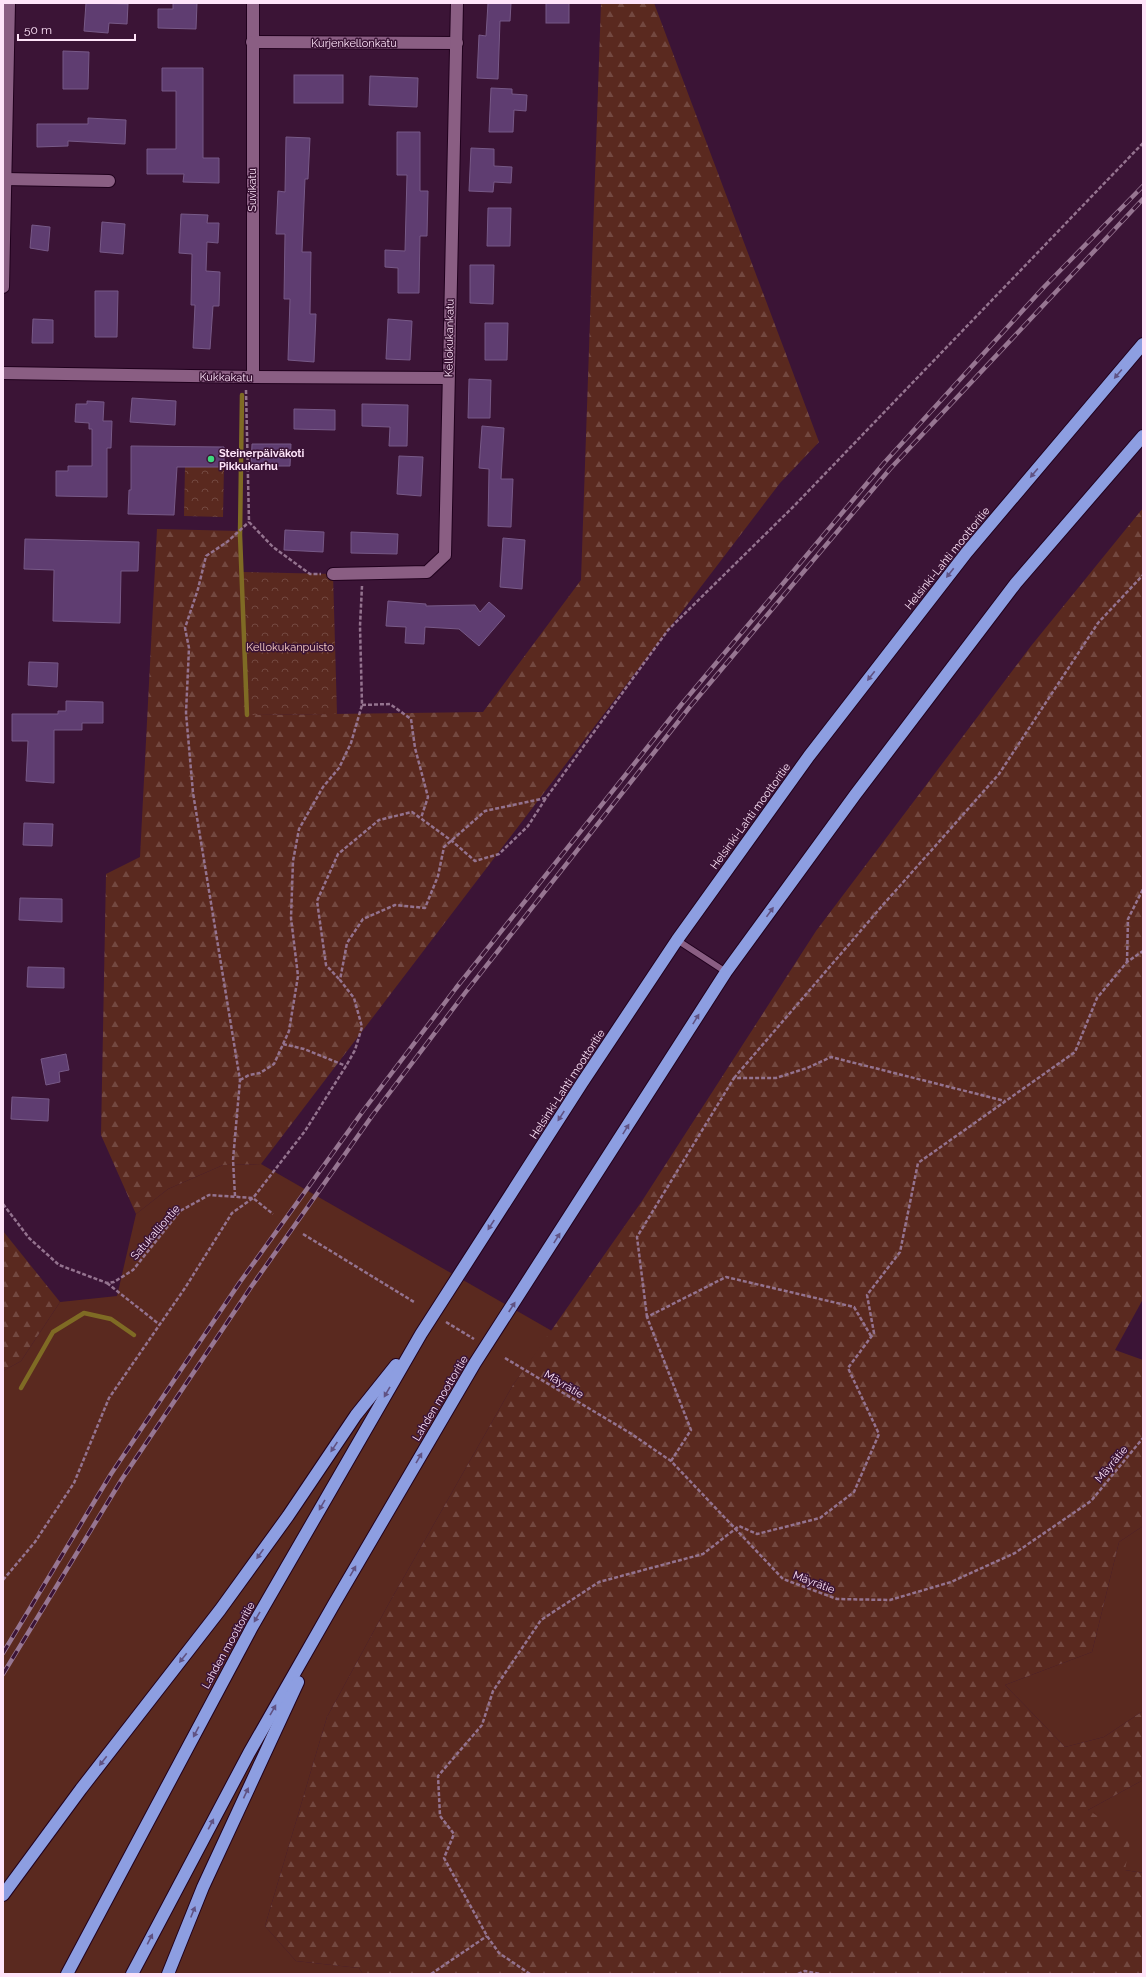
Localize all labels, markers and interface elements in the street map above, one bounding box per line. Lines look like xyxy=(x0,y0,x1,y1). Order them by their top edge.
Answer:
scale bar xyxy=(18,16,135,42)
text: 50 m xyxy=(24,23,52,37)
street label: Kurjenkellonkatu xyxy=(311,37,397,50)
street label: Suvikatu xyxy=(246,168,259,212)
street label: Kellokukankatu xyxy=(442,299,457,377)
one-way arrow xyxy=(1113,369,1122,379)
street label: Kukkakatu xyxy=(199,371,253,384)
place label: Steinerpäiväkoti Pikkukarhu xyxy=(219,447,305,473)
marker: Steinerpäiväkoti Pikkukarhu xyxy=(206,454,216,464)
one-way arrow xyxy=(1029,468,1038,478)
street label: Helsinki-Lahti moottoritie xyxy=(902,504,993,612)
one-way arrow xyxy=(946,567,955,578)
park label: Kellokukanpuisto xyxy=(246,641,334,654)
one-way arrow xyxy=(867,670,875,681)
street label: Helsinki-Lahti moottoritie xyxy=(708,760,794,872)
one-way arrow xyxy=(766,906,774,917)
one-way arrow xyxy=(692,1014,700,1024)
street label: Helsinki-Lahti moottoritie xyxy=(527,1027,608,1141)
one-way arrow xyxy=(557,1111,565,1121)
one-way arrow xyxy=(623,1123,630,1134)
street label: Satukalliontie xyxy=(128,1202,183,1262)
one-way arrow xyxy=(487,1220,495,1231)
one-way arrow xyxy=(553,1232,560,1244)
one-way arrow xyxy=(508,1302,516,1312)
street label: Lahden moottoritie xyxy=(410,1353,471,1443)
street label: Mäyrätie xyxy=(542,1368,586,1402)
one-way arrow xyxy=(384,1386,391,1398)
one-way arrow xyxy=(330,1442,338,1452)
street label: Mäyrätie xyxy=(1092,1443,1131,1485)
one-way arrow xyxy=(416,1452,423,1464)
one-way arrow xyxy=(319,1499,326,1511)
one-way arrow xyxy=(257,1549,265,1559)
one-way arrow xyxy=(350,1565,357,1577)
street label: Mäyrätie xyxy=(791,1569,837,1597)
street label: Lahden moottoritie xyxy=(199,1599,258,1691)
one-way arrow xyxy=(254,1611,261,1623)
one-way arrow xyxy=(179,1653,187,1664)
one-way arrow xyxy=(270,1704,277,1716)
one-way arrow xyxy=(192,1726,199,1738)
one-way arrow xyxy=(98,1755,107,1766)
one-way arrow xyxy=(243,1788,249,1799)
one-way arrow xyxy=(208,1819,214,1830)
one-way arrow xyxy=(190,1905,196,1917)
one-way arrow xyxy=(147,1933,153,1945)

